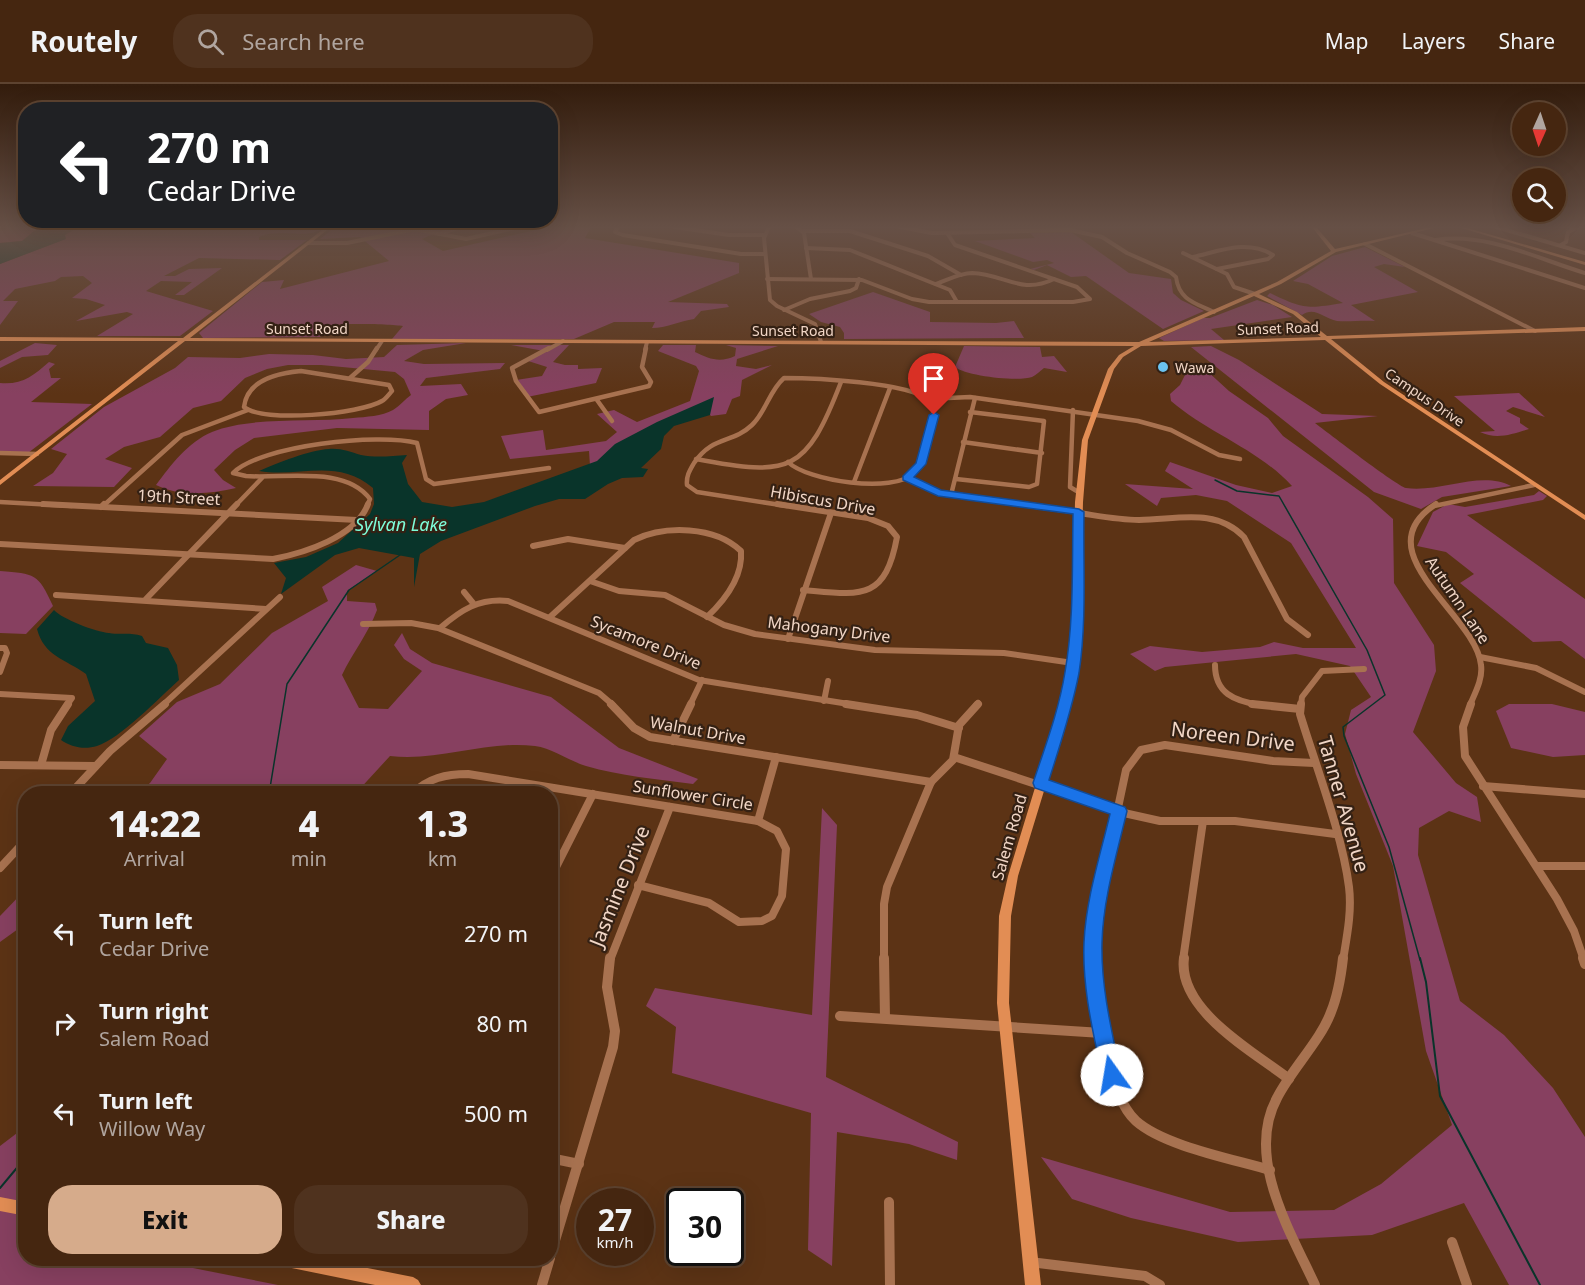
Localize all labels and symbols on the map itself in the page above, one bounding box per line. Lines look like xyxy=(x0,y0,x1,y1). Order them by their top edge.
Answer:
north arrow xyxy=(1512,102,1566,156)
street label: Sunset Road xyxy=(1237,317,1319,339)
street label: Sunset Road xyxy=(266,319,348,338)
street label: Sunset Road xyxy=(752,321,834,340)
pin xyxy=(908,353,959,415)
place label: Wawa xyxy=(1175,358,1214,377)
marker: Wawa xyxy=(1156,360,1170,374)
street label: Campus Drive xyxy=(1382,363,1469,431)
street label: Hibiscus Drive xyxy=(769,480,877,520)
street label: 19th Street xyxy=(137,484,221,510)
water label: Sylvan Lake xyxy=(355,512,447,536)
street label: Autumn Lane xyxy=(1421,552,1495,648)
street label: Sycamore Drive xyxy=(588,610,704,674)
street label: Mahogany Drive xyxy=(766,611,892,647)
street label: Walnut Drive xyxy=(648,711,748,749)
street label: Noreen Drive xyxy=(1169,715,1297,757)
street label: Tanner Avenue xyxy=(1312,733,1376,875)
street label: Sunflower Circle xyxy=(631,775,755,815)
street label: Salem Road xyxy=(986,791,1032,883)
street label: Jasmine Drive xyxy=(582,821,656,952)
position arrow xyxy=(1080,1043,1144,1107)
speed limit sign: 30 xyxy=(666,1188,744,1266)

